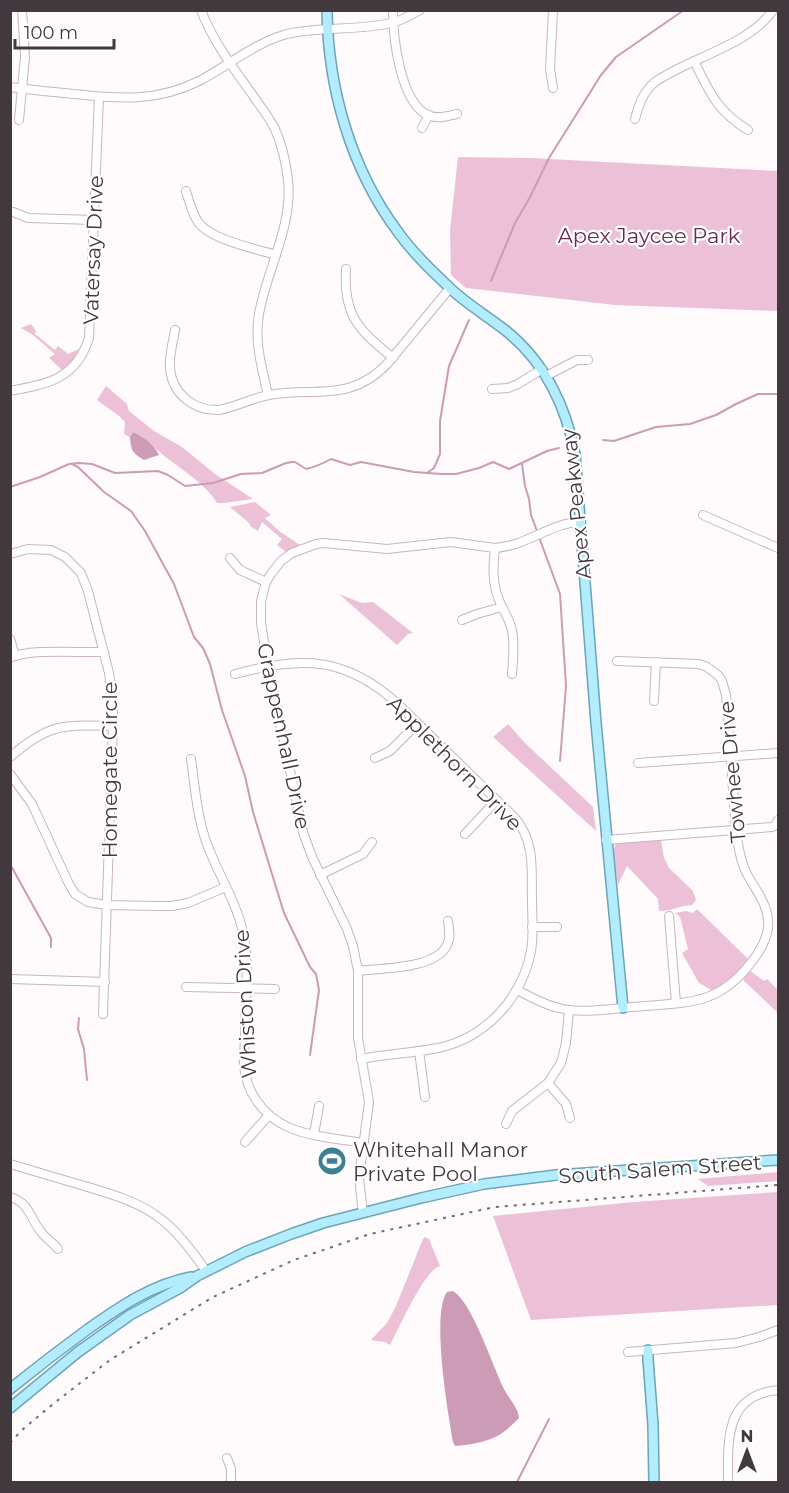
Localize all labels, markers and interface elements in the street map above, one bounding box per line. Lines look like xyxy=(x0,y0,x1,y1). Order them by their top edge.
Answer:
scale bar xyxy=(15,12,114,50)
text: 100 m xyxy=(24,22,78,44)
street label: Vatersay Drive xyxy=(78,175,108,325)
park label: Apex Jaycee Park xyxy=(558,223,741,248)
street label: Apex Peakway xyxy=(556,427,596,581)
street label: Grappenhall Drive xyxy=(252,641,316,831)
street label: Homegate Circle xyxy=(97,682,122,858)
street label: Applethorn Drive xyxy=(382,690,528,836)
street label: Towhee Drive xyxy=(713,700,751,844)
street label: Whiston Drive xyxy=(229,929,261,1079)
place label: Whitehall Manor Private Pool xyxy=(353,1137,528,1186)
sports icon: Whitehall Manor Private Pool xyxy=(316,1145,348,1177)
street label: South Salem Street xyxy=(558,1149,762,1189)
north arrow xyxy=(717,1421,777,1481)
text: N xyxy=(741,1427,753,1446)

